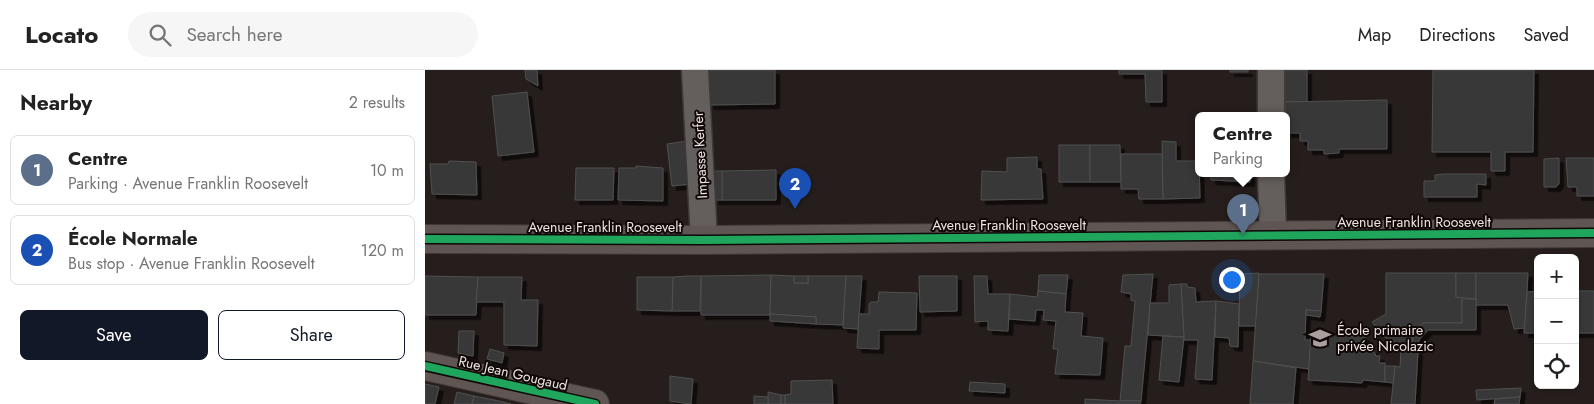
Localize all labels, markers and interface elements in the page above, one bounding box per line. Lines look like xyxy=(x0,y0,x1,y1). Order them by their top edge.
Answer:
search box xyxy=(128,12,478,57)
text: Locato xyxy=(25,17,98,52)
icon: search xyxy=(146,21,174,49)
text: Search here xyxy=(186,21,283,48)
text: Map xyxy=(1358,22,1391,48)
text: Directions xyxy=(1419,22,1495,48)
text: Saved xyxy=(1523,22,1569,48)
text: Nearby xyxy=(20,88,92,118)
text: 2 results xyxy=(349,91,405,114)
street label: Impasse Kerfer xyxy=(688,111,712,199)
popup xyxy=(1195,112,1290,177)
text: Centre xyxy=(1213,120,1272,147)
text: Centre xyxy=(68,145,128,172)
text: Parking xyxy=(1213,147,1263,170)
text: 1 xyxy=(33,159,41,182)
text: 10 m xyxy=(370,159,404,182)
pin: 2 xyxy=(779,168,811,209)
text: Parking · Avenue Franklin Roosevelt xyxy=(68,172,308,195)
pin: 1 xyxy=(1227,194,1259,235)
street label: Avenue Franklin Roosevelt xyxy=(1337,212,1491,232)
street label: Avenue Franklin Roosevelt xyxy=(932,215,1086,235)
street label: Avenue Franklin Roosevelt xyxy=(528,217,682,237)
text: École Normale xyxy=(68,225,198,252)
text: 2 xyxy=(32,239,42,262)
text: 120 m xyxy=(361,239,404,262)
text: Bus stop · Avenue Franklin Roosevelt xyxy=(68,252,315,275)
map controls xyxy=(1534,254,1579,389)
button: + xyxy=(1534,254,1579,299)
your location xyxy=(1219,267,1245,293)
button: − xyxy=(1534,299,1579,344)
button: Save xyxy=(20,310,208,360)
button: Share xyxy=(218,310,405,360)
place label: École primaire privée Nicolazic xyxy=(1337,320,1434,356)
school or university icon: École primaire privée Nicolazic xyxy=(1307,325,1333,351)
button: locate xyxy=(1534,344,1579,389)
street label: Rue Jean Gougaud xyxy=(457,351,569,395)

